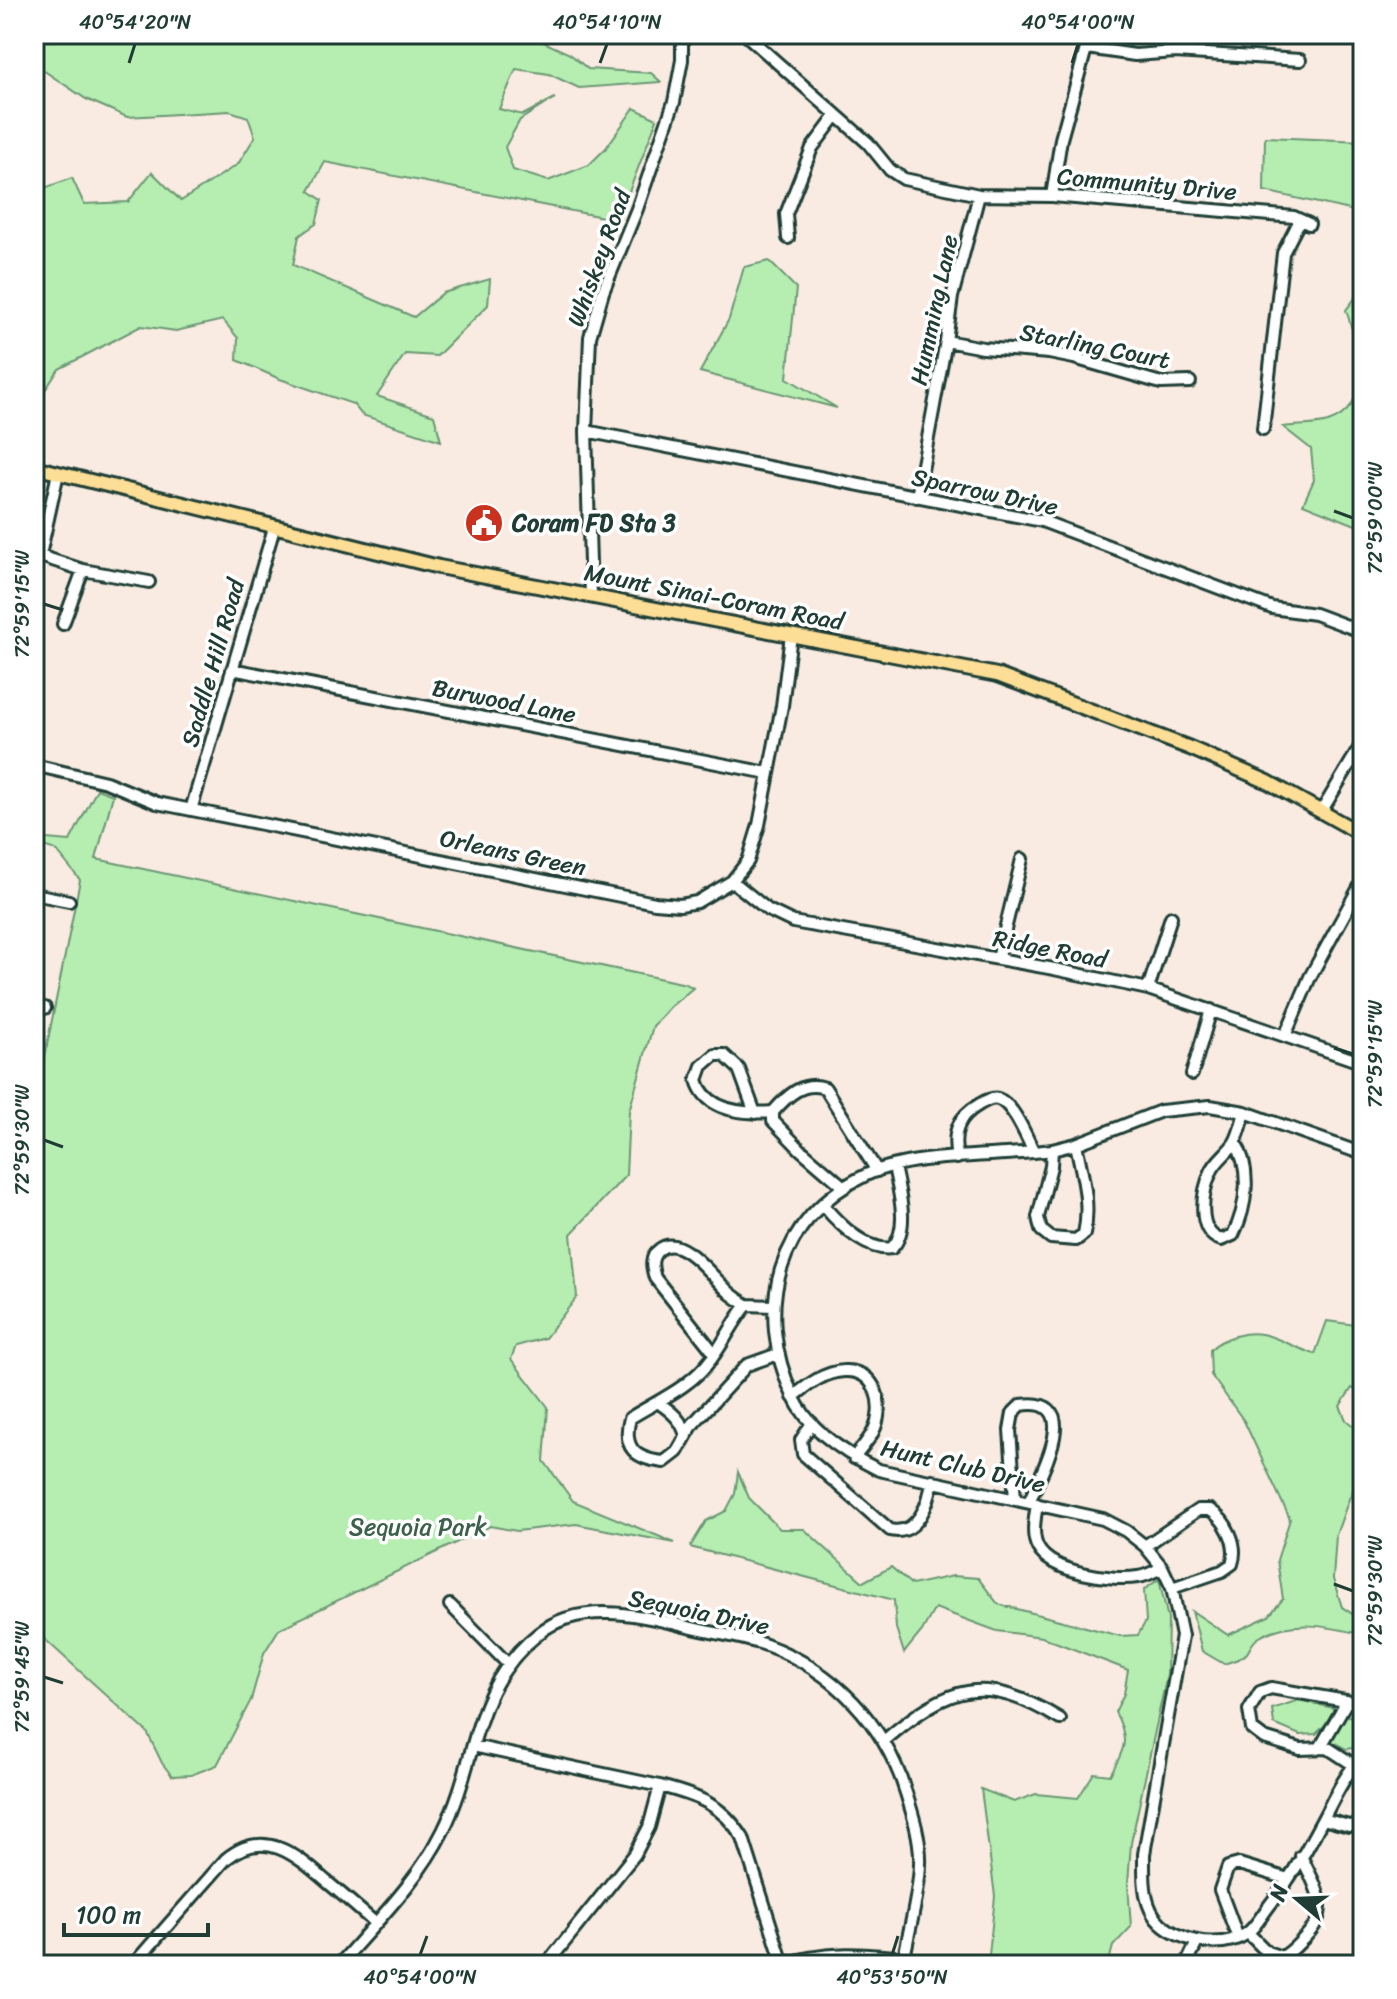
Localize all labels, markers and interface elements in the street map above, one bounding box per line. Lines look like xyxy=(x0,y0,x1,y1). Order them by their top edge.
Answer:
text: 40°54'20"N xyxy=(79,5,191,40)
text: 40°54'10"N xyxy=(552,5,662,40)
text: 40°54'00"N xyxy=(1021,5,1135,40)
street label: Community Drive xyxy=(1055,155,1239,213)
street label: Whiskey Road xyxy=(555,182,644,333)
street label: Humming Lane xyxy=(898,231,970,389)
street label: Starling Court xyxy=(1016,311,1174,381)
street label: Sparrow Drive xyxy=(908,456,1062,528)
text: 72°59'00"W xyxy=(1358,461,1393,574)
public building icon: Coram FD Sta 3 xyxy=(463,502,505,544)
place label: Coram FD Sta 3 xyxy=(511,502,676,544)
text: 72°59'15"W xyxy=(5,549,40,658)
street label: Mount Sinai-Coram Road xyxy=(581,551,848,643)
street label: Saddle Hill Road xyxy=(169,573,257,752)
street label: Burwood Lane xyxy=(428,666,580,736)
street label: Orleans Green xyxy=(436,817,590,889)
street label: Ridge Road xyxy=(989,917,1112,981)
text: 72°59'15"W xyxy=(1358,999,1393,1108)
text: 72°59'30"W xyxy=(5,1084,40,1195)
street label: Hunt Club Drive xyxy=(876,1427,1050,1505)
park label: Sequoia Park xyxy=(349,1506,487,1548)
text: 72°59'30"W xyxy=(1358,1535,1393,1646)
street label: Sequoia Drive xyxy=(625,1577,773,1647)
text: 72°59'45"W xyxy=(5,1620,40,1733)
north arrow xyxy=(1257,1859,1337,1939)
text: N xyxy=(1257,1878,1300,1907)
scale bar xyxy=(64,1887,208,1937)
text: 100 m xyxy=(76,1894,141,1936)
text: 40°54'00"N xyxy=(363,1960,477,1995)
text: 40°53'50"N xyxy=(836,1960,948,1995)

